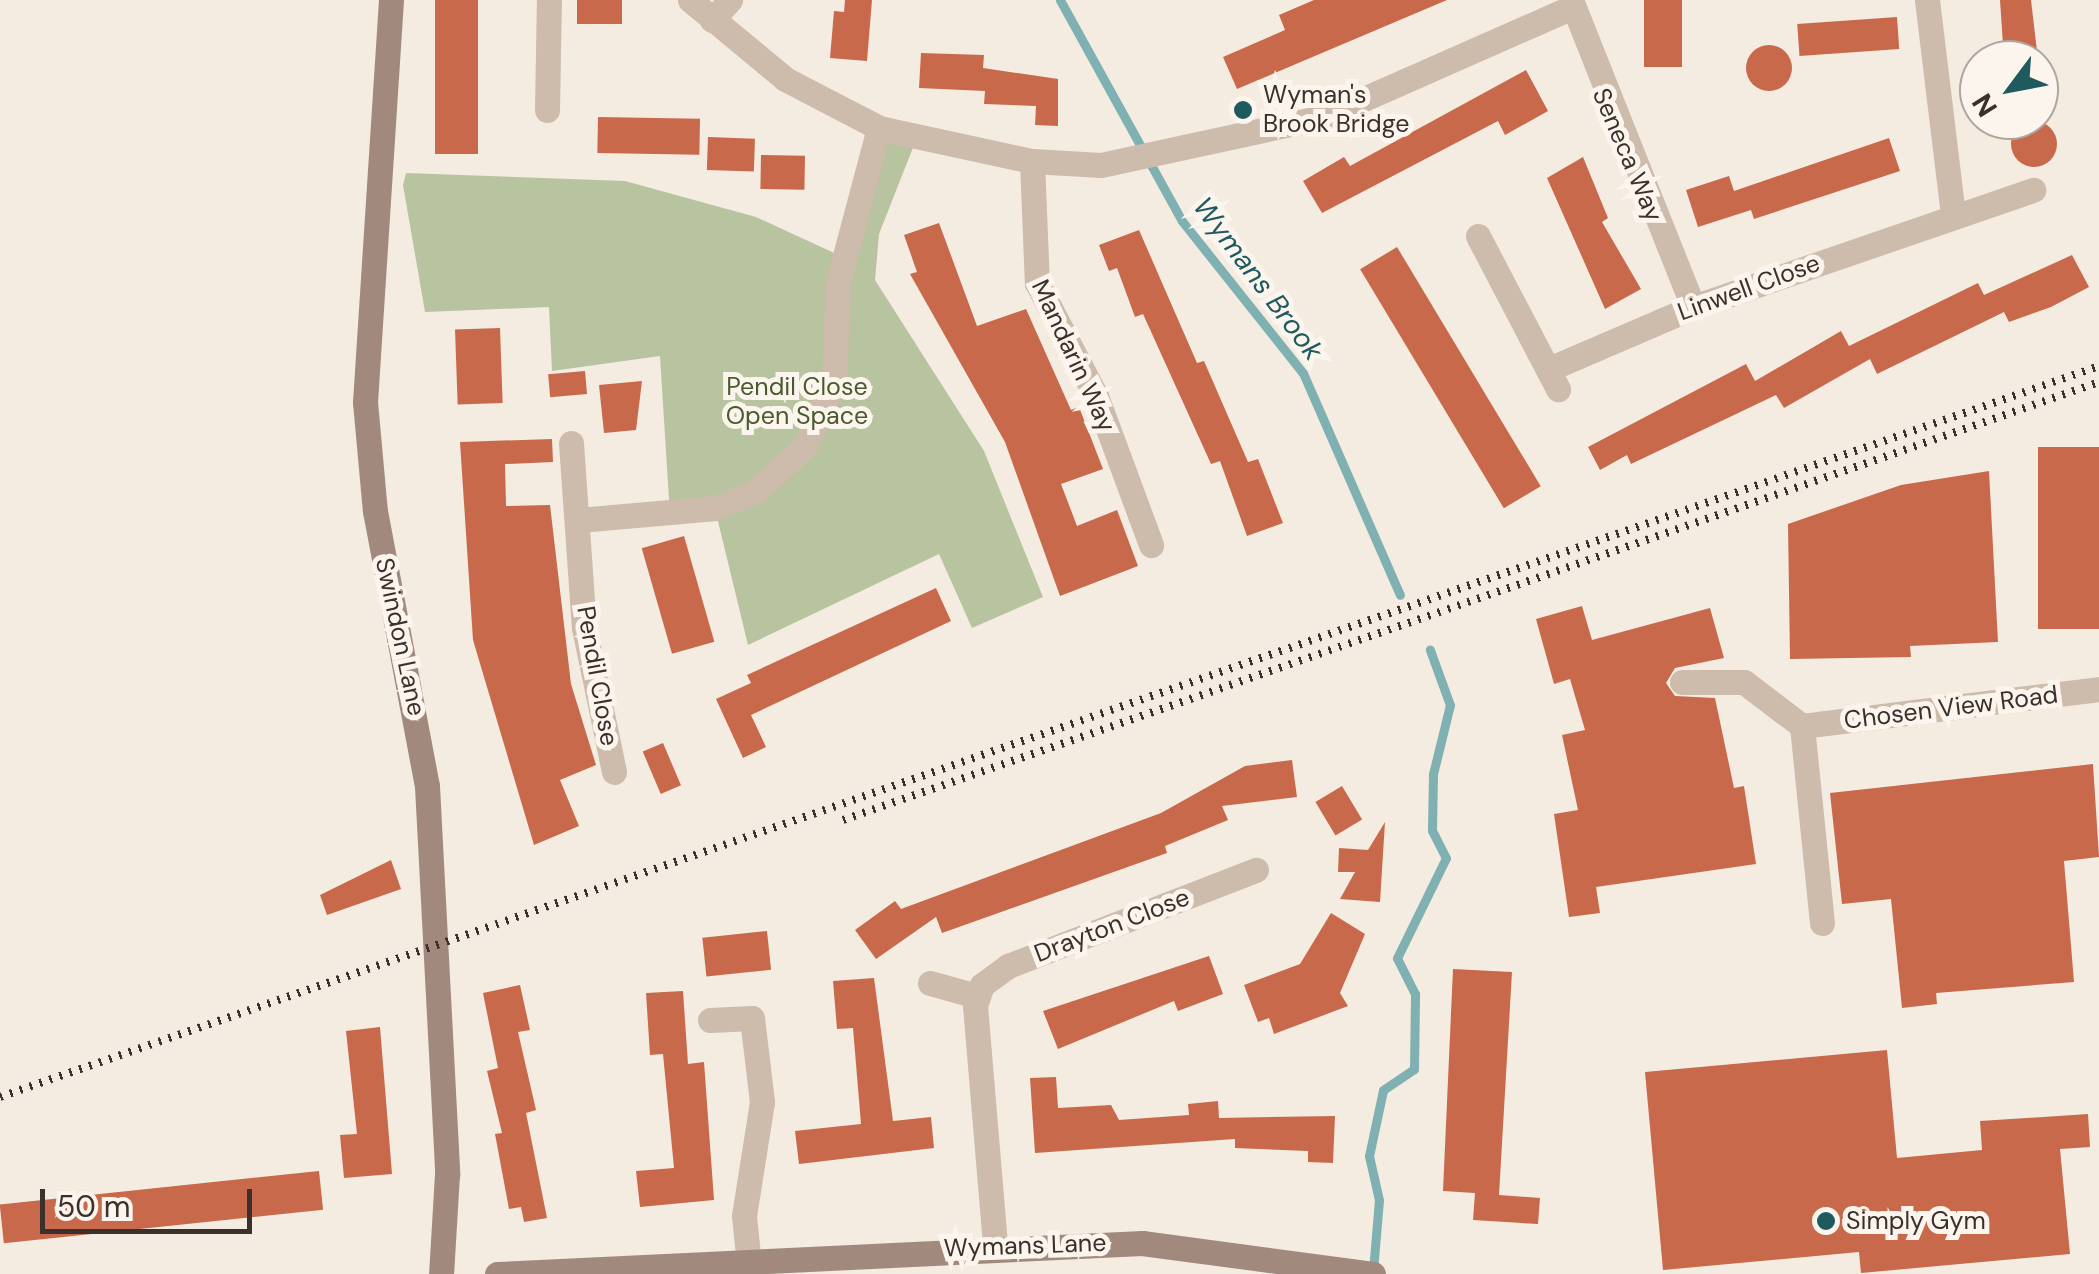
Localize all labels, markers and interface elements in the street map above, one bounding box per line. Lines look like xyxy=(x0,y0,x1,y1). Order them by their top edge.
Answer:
north arrow xyxy=(1959,40,2059,140)
place label: Wyman's Brook Bridge xyxy=(1263,81,1409,140)
street label: Seneca Way xyxy=(1585,84,1669,226)
text: N xyxy=(1964,87,2006,124)
marker: Wyman's Brook Bridge xyxy=(1232,99,1254,121)
water label: Wymans Brook xyxy=(1186,191,1330,367)
street label: Linwell Close xyxy=(1674,248,1824,328)
street label: Mandarin Way xyxy=(1025,275,1121,437)
park label: Pendil Close Open Space xyxy=(726,373,868,432)
street label: Swindon Lane xyxy=(369,555,431,719)
street label: Pendil Close xyxy=(570,604,624,748)
street label: Chosen View Road xyxy=(1842,680,2060,736)
street label: Drayton Close xyxy=(1030,883,1194,969)
scale bar xyxy=(45,1169,258,1231)
text: 50 m xyxy=(57,1187,131,1226)
place label: Simply Gym xyxy=(1846,1206,1986,1236)
marker: Simply Gym xyxy=(1815,1210,1837,1232)
street label: Wymans Lane xyxy=(943,1228,1107,1264)

